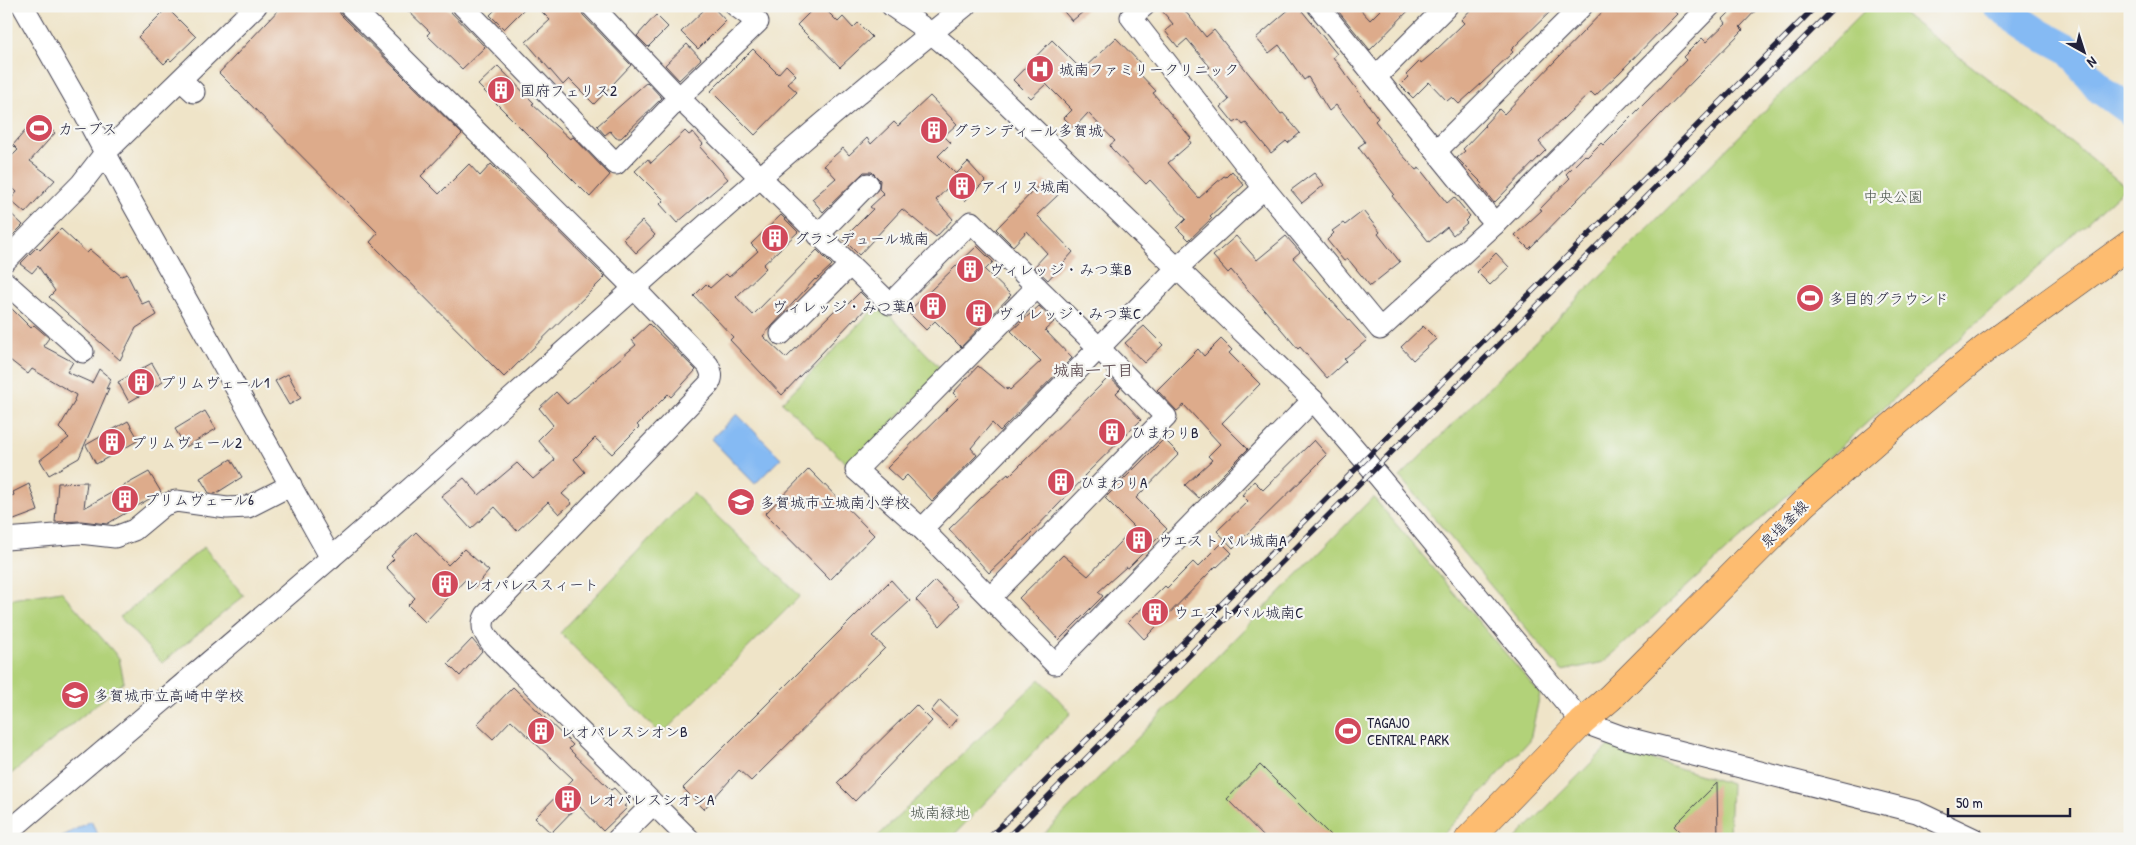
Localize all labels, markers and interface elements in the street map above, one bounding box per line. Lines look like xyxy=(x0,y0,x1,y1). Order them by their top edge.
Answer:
north arrow xyxy=(2058,28,2108,78)
text: N xyxy=(2083,53,2101,73)
hospital icon: 城南ファミリークリニック xyxy=(1025,54,1055,84)
place label: 城南ファミリークリニック xyxy=(1059,59,1239,80)
building icon: 国府フェリス2 xyxy=(486,75,516,105)
place label: 国府フェリス2 xyxy=(520,80,617,101)
sports icon: カーブス xyxy=(24,113,54,143)
building icon: グランディール多賀城 xyxy=(919,115,949,145)
place label: カーブス xyxy=(58,118,117,139)
place label: グランディール多賀城 xyxy=(953,120,1103,141)
building icon: アイリス城南 xyxy=(947,171,977,201)
place label: アイリス城南 xyxy=(981,176,1070,197)
park label: 中央公園 xyxy=(1863,186,1923,207)
building icon: グランデュール城南 xyxy=(760,223,790,253)
place label: グランデュール城南 xyxy=(794,228,929,249)
building icon: ヴィレッジ・みつ葉B xyxy=(955,254,985,284)
place label: ヴィレッジ・みつ葉B xyxy=(989,259,1132,280)
sports icon: 多目的グラウンド xyxy=(1795,283,1825,313)
place label: 多目的グラウンド xyxy=(1829,288,1949,309)
building icon: ヴィレッジ・みつ葉A xyxy=(918,291,948,321)
place label: ヴィレッジ・みつ葉A xyxy=(772,296,915,317)
building icon: ヴィレッジ・みつ葉C xyxy=(964,298,994,328)
place label: ヴィレッジ・みつ葉C xyxy=(998,303,1141,324)
district label: 城南一丁目 xyxy=(1053,359,1133,381)
building icon: プリムヴェール1 xyxy=(126,367,156,397)
place label: プリムヴェール1 xyxy=(160,372,270,393)
building icon: ひまわりB xyxy=(1097,417,1127,447)
place label: ひまわりB xyxy=(1131,422,1199,443)
building icon: プリムヴェール2 xyxy=(97,427,127,457)
place label: プリムヴェール2 xyxy=(131,432,242,453)
building icon: ひまわりA xyxy=(1046,467,1076,497)
place label: ひまわりA xyxy=(1080,472,1148,493)
building icon: プリムヴェール6 xyxy=(110,484,140,514)
school or university icon: 多賀城市立城南小学校 xyxy=(726,487,756,517)
place label: プリムヴェール6 xyxy=(144,489,254,510)
place label: 多賀城市立城南小学校 xyxy=(760,492,910,513)
street label: 泉塩釜線 xyxy=(1755,495,1813,553)
building icon: ウエストパル城南A xyxy=(1124,525,1154,555)
place label: ウエストパル城南A xyxy=(1158,530,1287,551)
building icon: レオパレススィート xyxy=(430,569,460,599)
place label: レオパレススィート xyxy=(464,574,599,595)
building icon: ウエストパル城南C xyxy=(1140,597,1170,627)
place label: ウエストパル城南C xyxy=(1174,602,1303,623)
school or university icon: 多賀城市立高崎中学校 xyxy=(60,680,90,710)
place label: 多賀城市立高崎中学校 xyxy=(94,685,244,706)
place label: TAGAJO CENTRAL PARK xyxy=(1367,712,1449,750)
building icon: レオパレスシオンB xyxy=(526,716,556,746)
sports icon: TAGAJO CENTRAL PARK xyxy=(1333,716,1363,746)
place label: レオパレスシオンB xyxy=(560,721,688,742)
building icon: レオパレスシオンA xyxy=(553,784,583,814)
scale bar xyxy=(1948,785,2071,817)
place label: レオパレスシオンA xyxy=(587,789,715,810)
text: 50 m xyxy=(1956,792,1983,813)
park label: 城南緑地 xyxy=(910,802,970,823)

